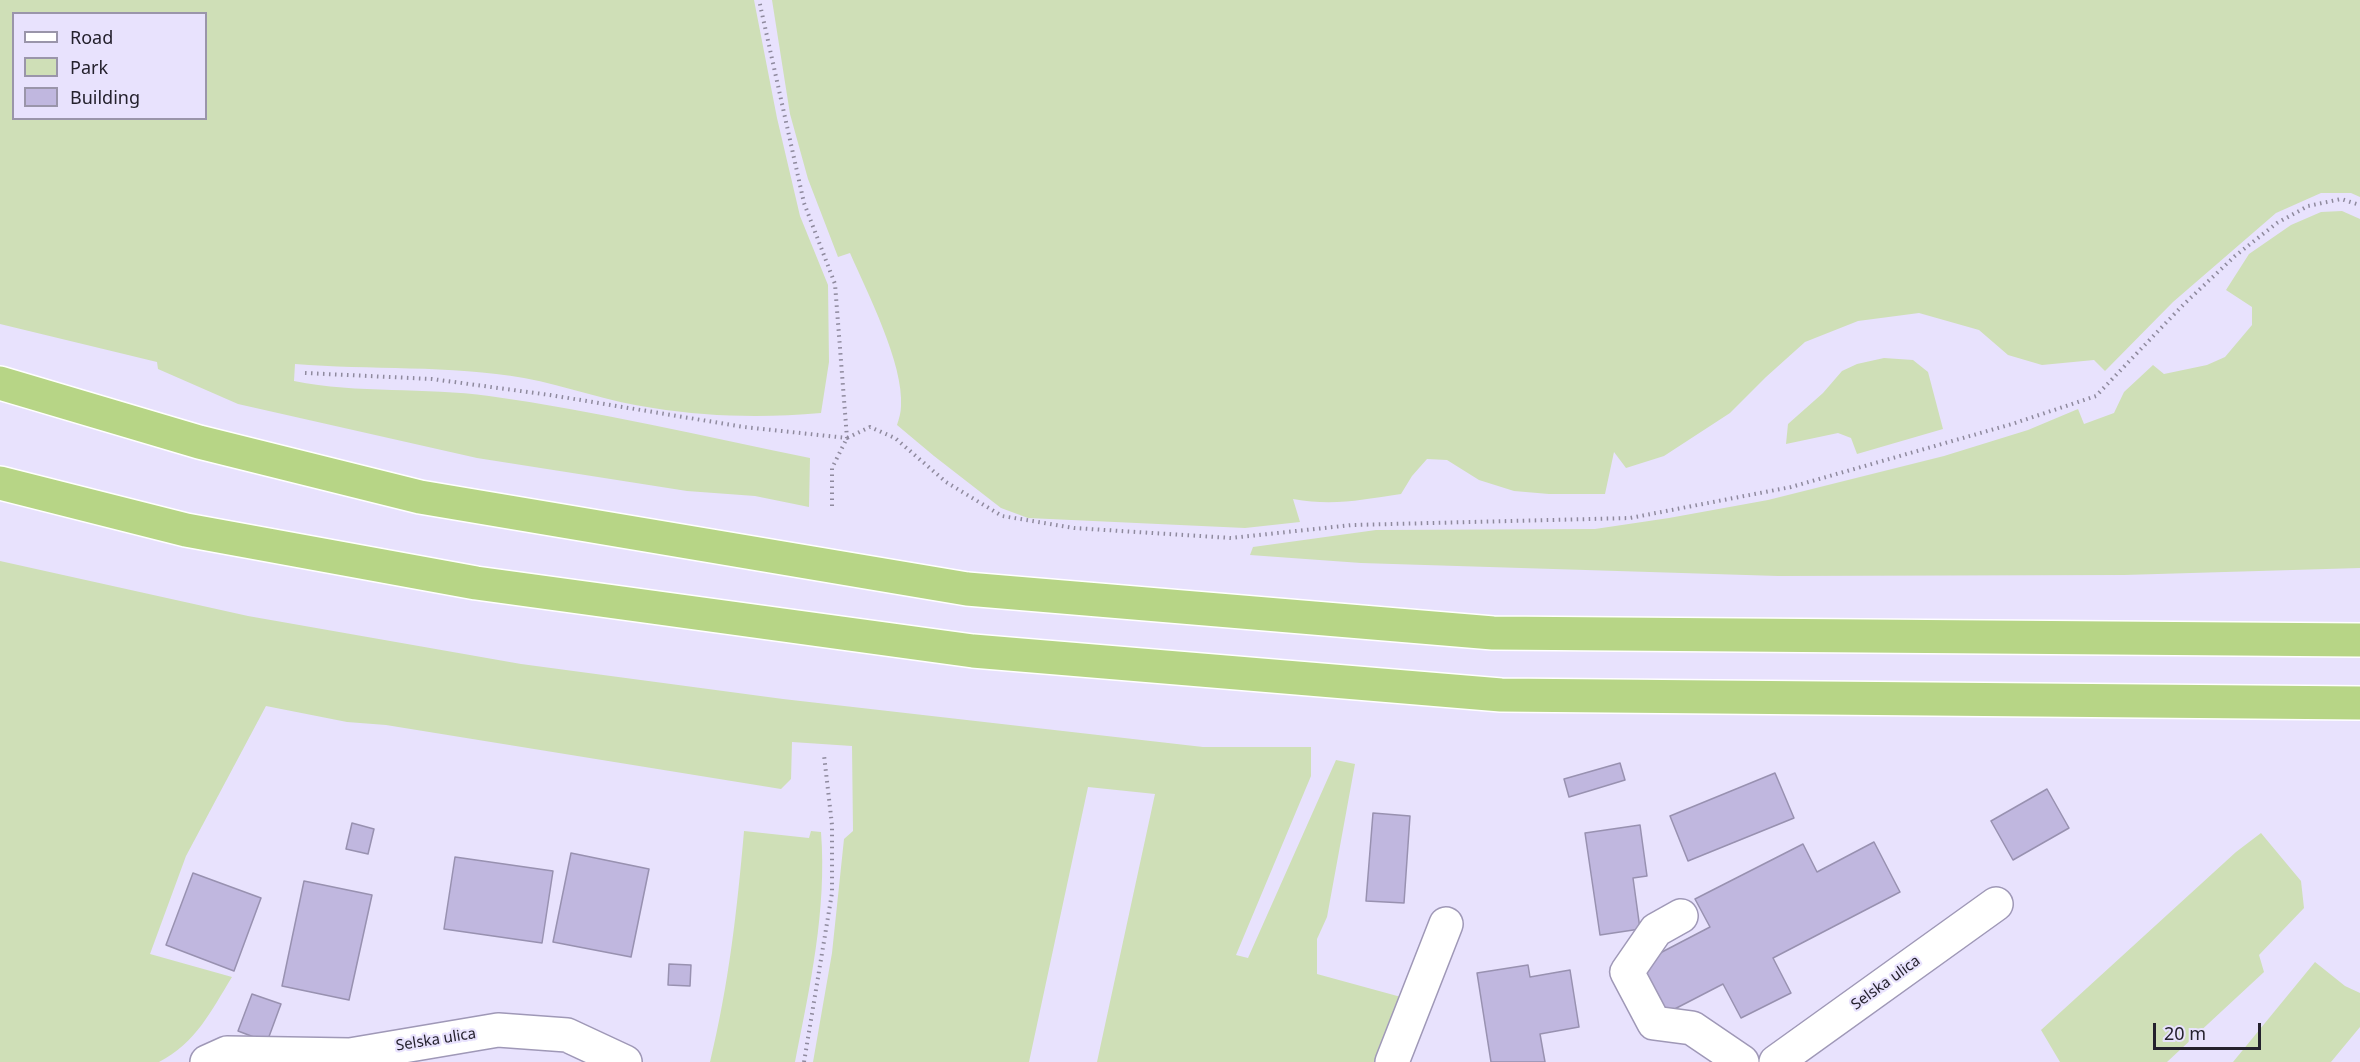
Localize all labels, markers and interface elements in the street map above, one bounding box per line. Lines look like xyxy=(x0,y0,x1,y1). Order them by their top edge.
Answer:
legend xyxy=(12,12,207,120)
text: Road xyxy=(70,25,113,49)
text: Park xyxy=(70,55,108,79)
text: Building xyxy=(70,85,140,109)
street label: Selska ulica xyxy=(1848,952,1924,1014)
scale bar xyxy=(2156,1011,2264,1049)
text: 20 m xyxy=(2164,1021,2206,1045)
street label: Selska ulica xyxy=(395,1025,477,1055)

